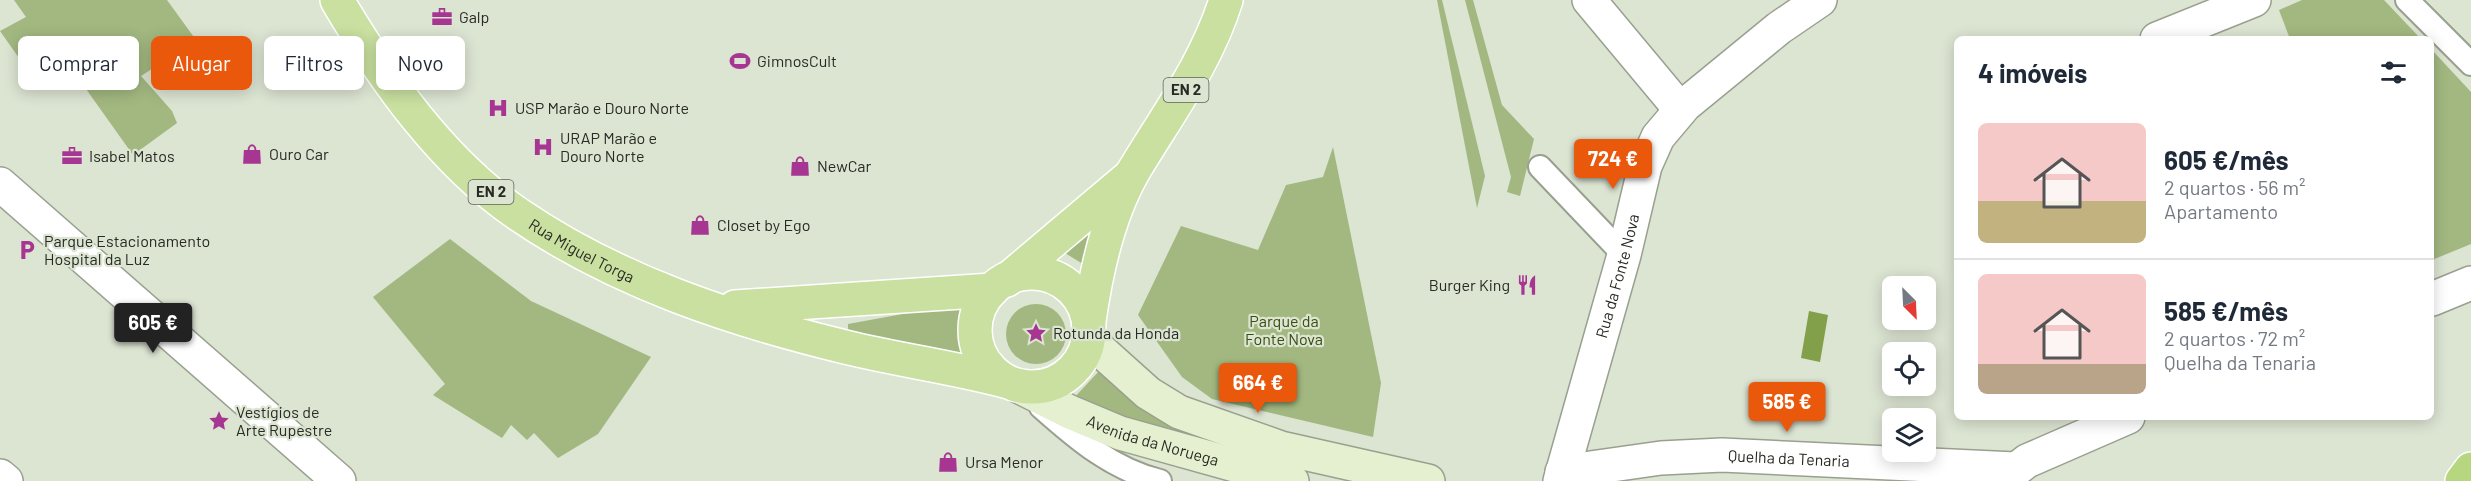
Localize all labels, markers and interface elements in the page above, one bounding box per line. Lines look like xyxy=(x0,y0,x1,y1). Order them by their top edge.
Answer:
office icon: Galp xyxy=(430,5,454,29)
place label: Galp xyxy=(459,7,489,26)
chip: Comprar xyxy=(18,36,139,90)
chip: Alugar xyxy=(151,36,252,90)
chip: Filtros xyxy=(264,36,364,90)
chip: Novo xyxy=(376,36,465,90)
sports icon: GimnosCult xyxy=(728,49,752,73)
place label: GimnosCult xyxy=(757,51,837,70)
icon: filters xyxy=(2377,56,2410,89)
text: 4 imóveis xyxy=(1978,57,2087,88)
road number: EN 2 xyxy=(1164,78,1208,102)
hospital icon: USP Marão e Douro Norte xyxy=(486,96,510,120)
place label: USP Marão e Douro Norte xyxy=(515,98,689,117)
place label: URAP Marão e Douro Norte xyxy=(560,128,657,165)
hospital icon: URAP Marão e Douro Norte xyxy=(531,135,555,159)
pin: 724 € xyxy=(1571,139,1655,190)
shop icon: Ouro Car xyxy=(240,142,264,166)
office icon: Isabel Matos xyxy=(60,144,84,168)
place label: Ouro Car xyxy=(269,144,329,163)
text: 605 €/mês xyxy=(2164,144,2289,175)
place label: Isabel Matos xyxy=(89,146,175,165)
text: 724 € xyxy=(1588,146,1638,170)
icon: home xyxy=(2026,147,2098,219)
shop icon: NewCar xyxy=(788,154,812,178)
place label: NewCar xyxy=(817,156,871,175)
text: 2 quartos · 56 m² xyxy=(2164,175,2306,199)
road number: EN 2 xyxy=(468,180,514,204)
text: Apartamento xyxy=(2164,199,2278,223)
street label: Rua da Fonte Nova xyxy=(1591,212,1642,340)
shop icon: Closet by Ego xyxy=(688,213,712,237)
street label: Rua Miguel Torga xyxy=(526,214,638,286)
place label: Closet by Ego xyxy=(717,215,810,234)
place label: Parque Estacionamento Hospital da Luz xyxy=(44,231,210,268)
parking icon: Parque Estacionamento Hospital da Luz xyxy=(15,238,39,262)
restaurant icon: Burger King xyxy=(1515,273,1539,297)
place label: Burger King xyxy=(1429,275,1510,294)
north arrow xyxy=(1882,276,1936,330)
map controls xyxy=(1882,276,1936,462)
text: 585 €/mês xyxy=(2164,295,2288,326)
icon: home xyxy=(2026,298,2098,370)
pin: 605 € xyxy=(111,303,195,354)
text: 605 € xyxy=(128,310,178,334)
park label: Parque da Fonte Nova xyxy=(1245,311,1323,348)
place icon: Rotunda da Honda xyxy=(1024,321,1048,345)
place label: Rotunda da Honda xyxy=(1053,323,1179,342)
text: 2 quartos · 72 m² xyxy=(2164,326,2305,350)
button: locate xyxy=(1882,342,1936,396)
text: Quelha da Tenaria xyxy=(2164,350,2316,374)
pin: 664 € xyxy=(1216,363,1300,414)
text: 664 € xyxy=(1233,370,1283,394)
pin: 585 € xyxy=(1745,382,1829,433)
text: 585 € xyxy=(1762,389,1812,413)
place label: Vestígios de Arte Rupestre xyxy=(236,402,332,439)
button: layers xyxy=(1882,408,1936,462)
place icon: Vestígios de Arte Rupestre xyxy=(207,409,231,433)
street label: Avenida da Noruega xyxy=(1084,410,1221,469)
street label: Quelha da Tenaria xyxy=(1728,445,1850,470)
shop icon: Ursa Menor xyxy=(936,450,960,474)
place label: Ursa Menor xyxy=(965,452,1043,471)

